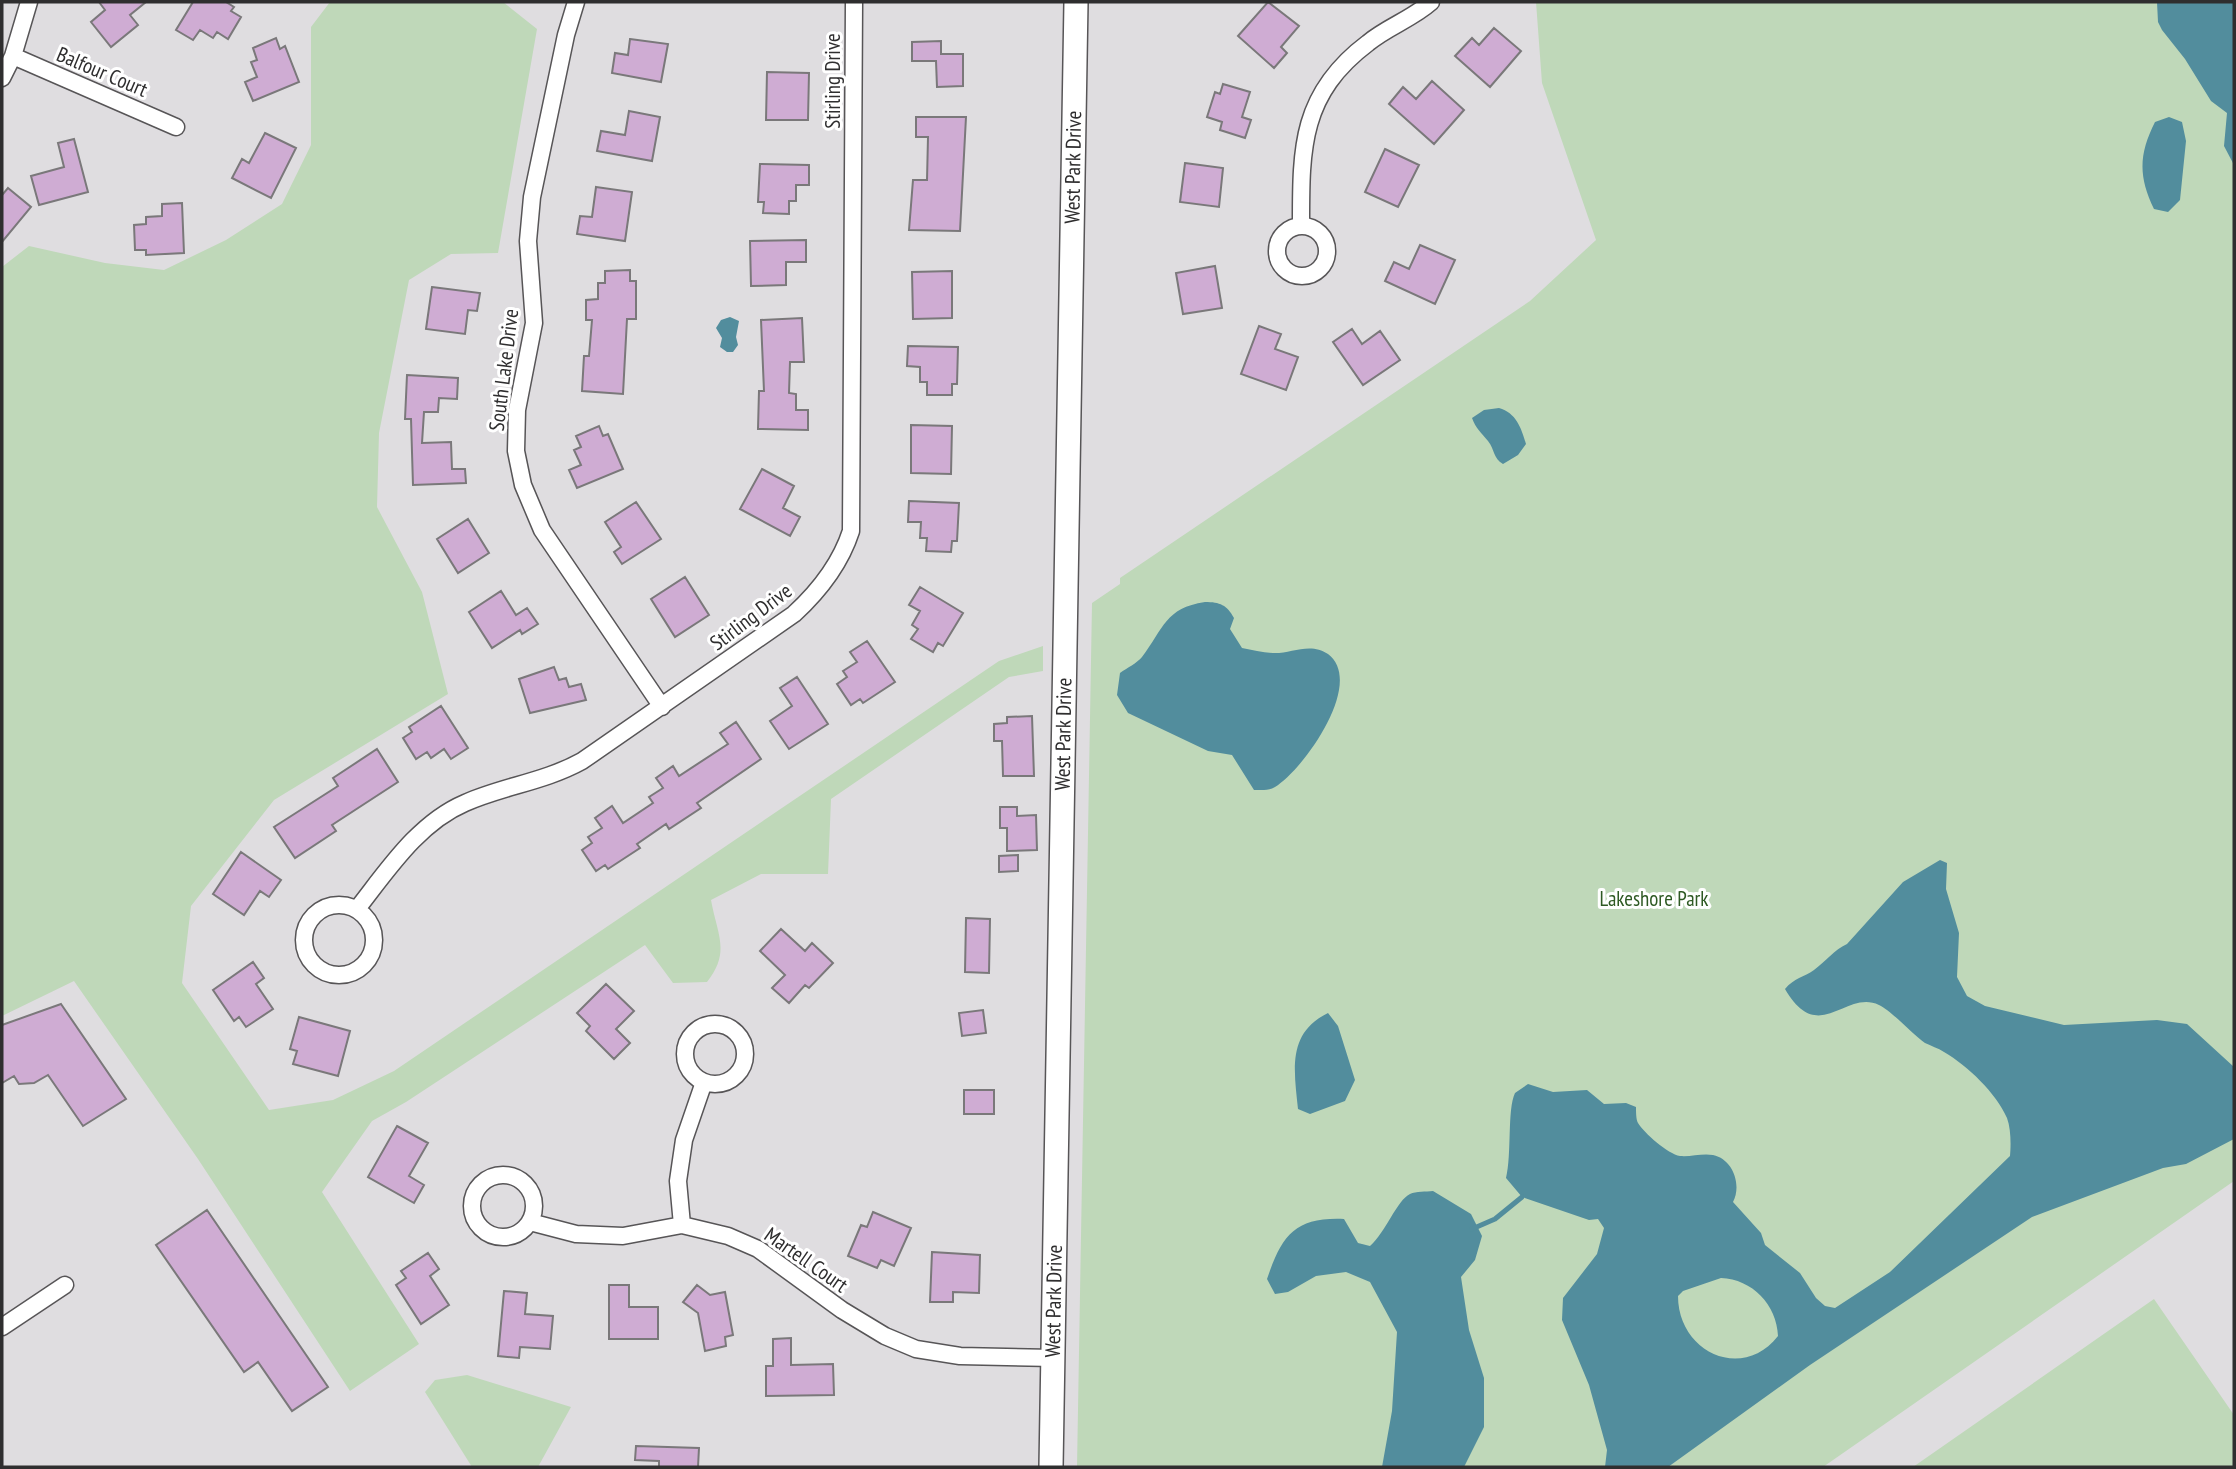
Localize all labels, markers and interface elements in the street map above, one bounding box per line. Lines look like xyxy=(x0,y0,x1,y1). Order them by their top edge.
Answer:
street label: Stirling Drive xyxy=(819,33,846,129)
street label: Balfour Court xyxy=(53,40,152,103)
street label: West Park Drive xyxy=(1058,111,1087,224)
street label: South Lake Drive xyxy=(483,307,524,432)
street label: Stirling Drive xyxy=(704,577,797,656)
street label: West Park Drive xyxy=(1049,677,1077,791)
park label: Lakeshore Park xyxy=(1600,885,1708,912)
street label: Martell Court xyxy=(759,1221,853,1298)
street label: West Park Drive xyxy=(1039,1244,1068,1358)

